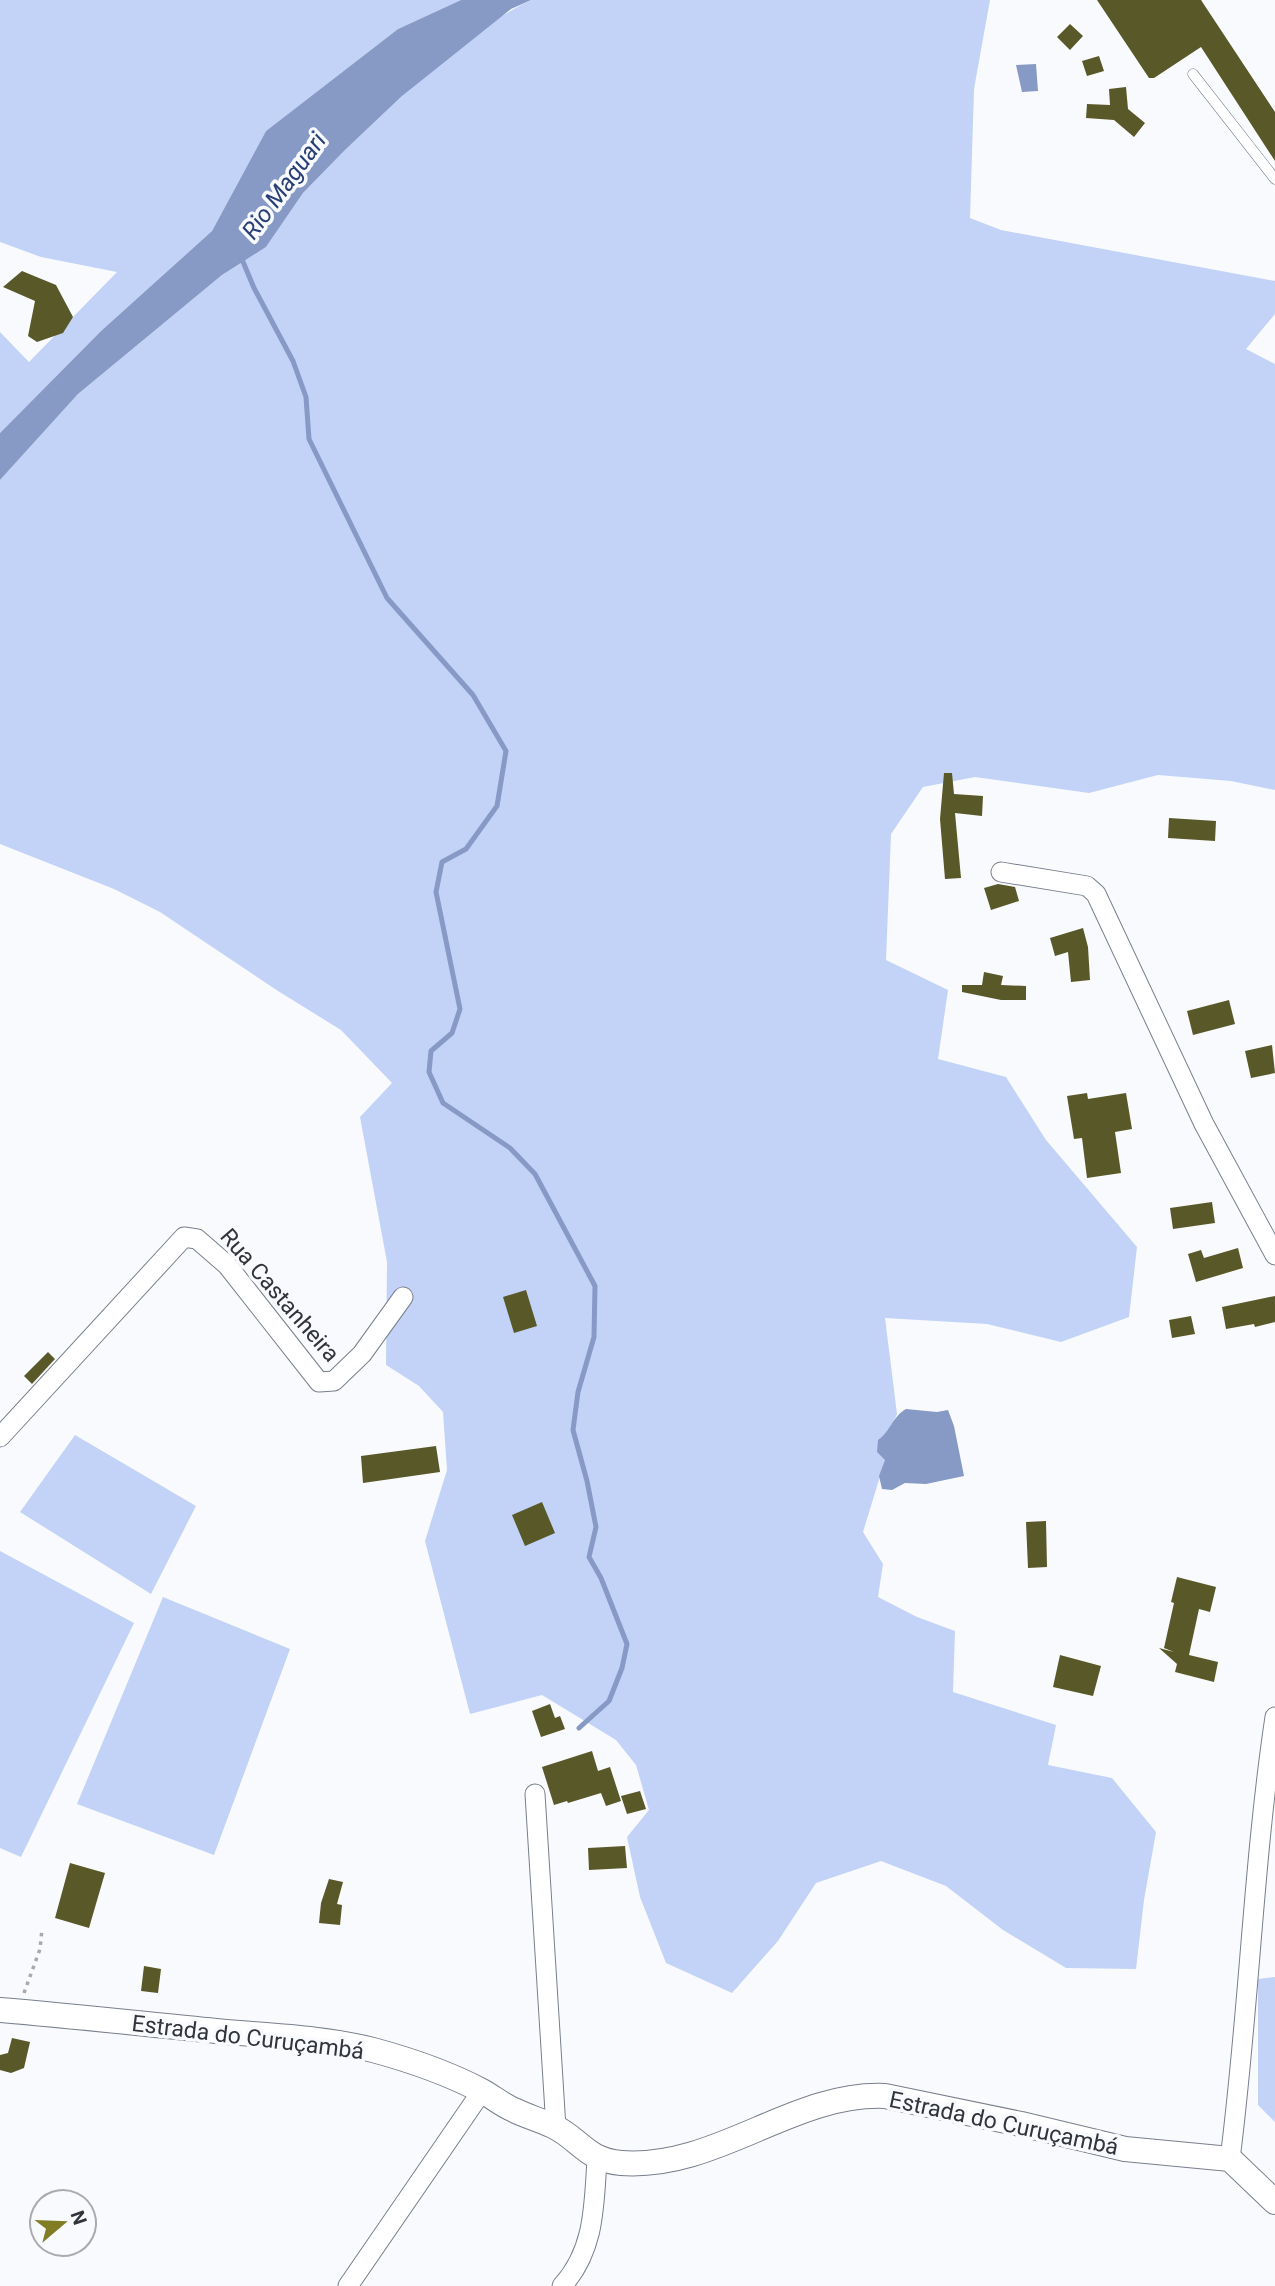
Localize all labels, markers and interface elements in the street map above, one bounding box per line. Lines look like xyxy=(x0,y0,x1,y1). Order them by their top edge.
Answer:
water label: Rio Maguari xyxy=(236,127,332,245)
street label: Rua Castanheira xyxy=(214,1223,345,1367)
street label: Estrada do Curuçambá xyxy=(130,2010,366,2065)
street label: Estrada do Curuçambá xyxy=(887,2086,1121,2161)
north arrow xyxy=(28,2188,98,2258)
text: N xyxy=(66,2208,92,2228)

